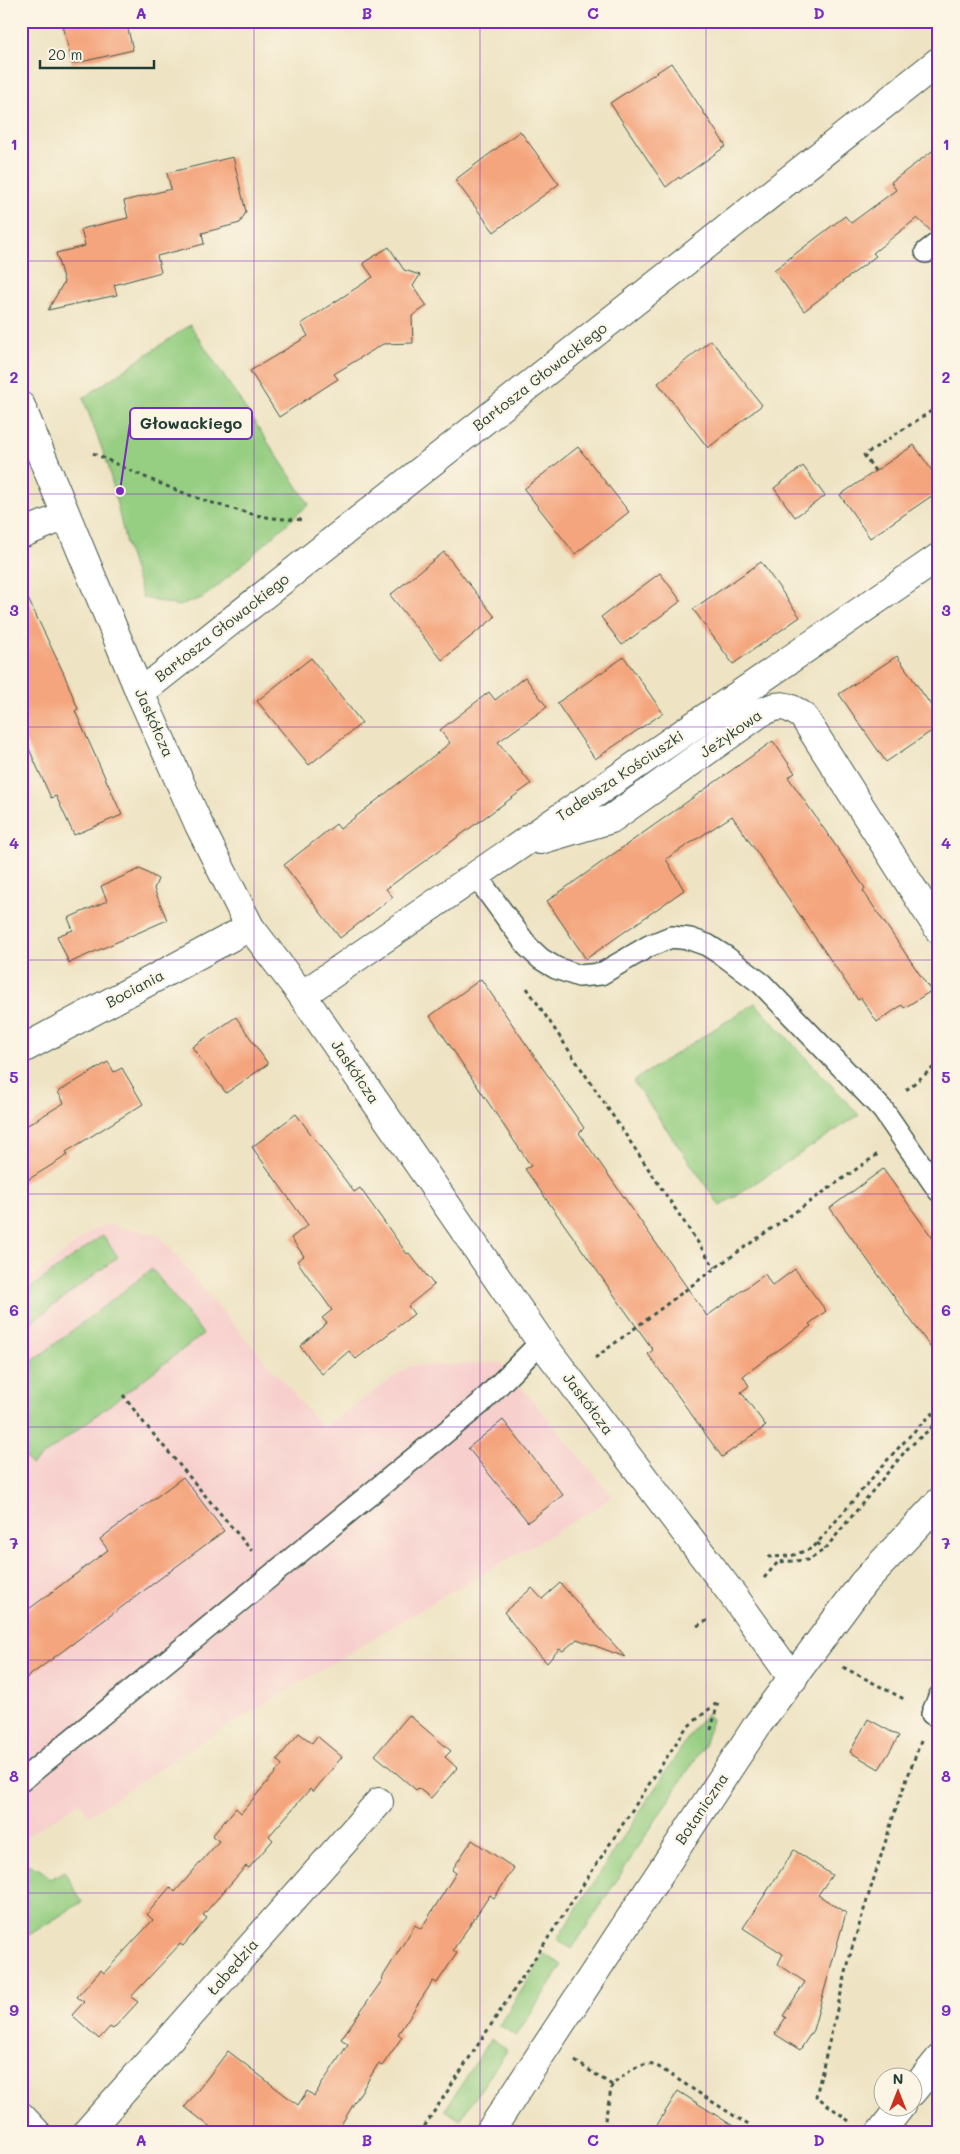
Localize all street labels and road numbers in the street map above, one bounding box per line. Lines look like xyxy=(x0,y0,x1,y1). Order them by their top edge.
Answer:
street label: Bartosza Głowackiego xyxy=(468,317,611,435)
street label: Bartosza Głowackiego xyxy=(150,568,293,686)
street label: Jaskółcza xyxy=(131,685,179,760)
street label: Jeżykowa xyxy=(695,704,765,762)
street label: Tadeusza Kościuszki xyxy=(552,725,687,825)
street label: Bociania xyxy=(102,964,167,1012)
street label: Jaskółcza xyxy=(327,1036,385,1107)
street label: Jaskółcza xyxy=(559,1368,619,1439)
street label: Botaniczna xyxy=(670,1769,732,1848)
street label: Łabędzia xyxy=(202,1934,262,1999)

